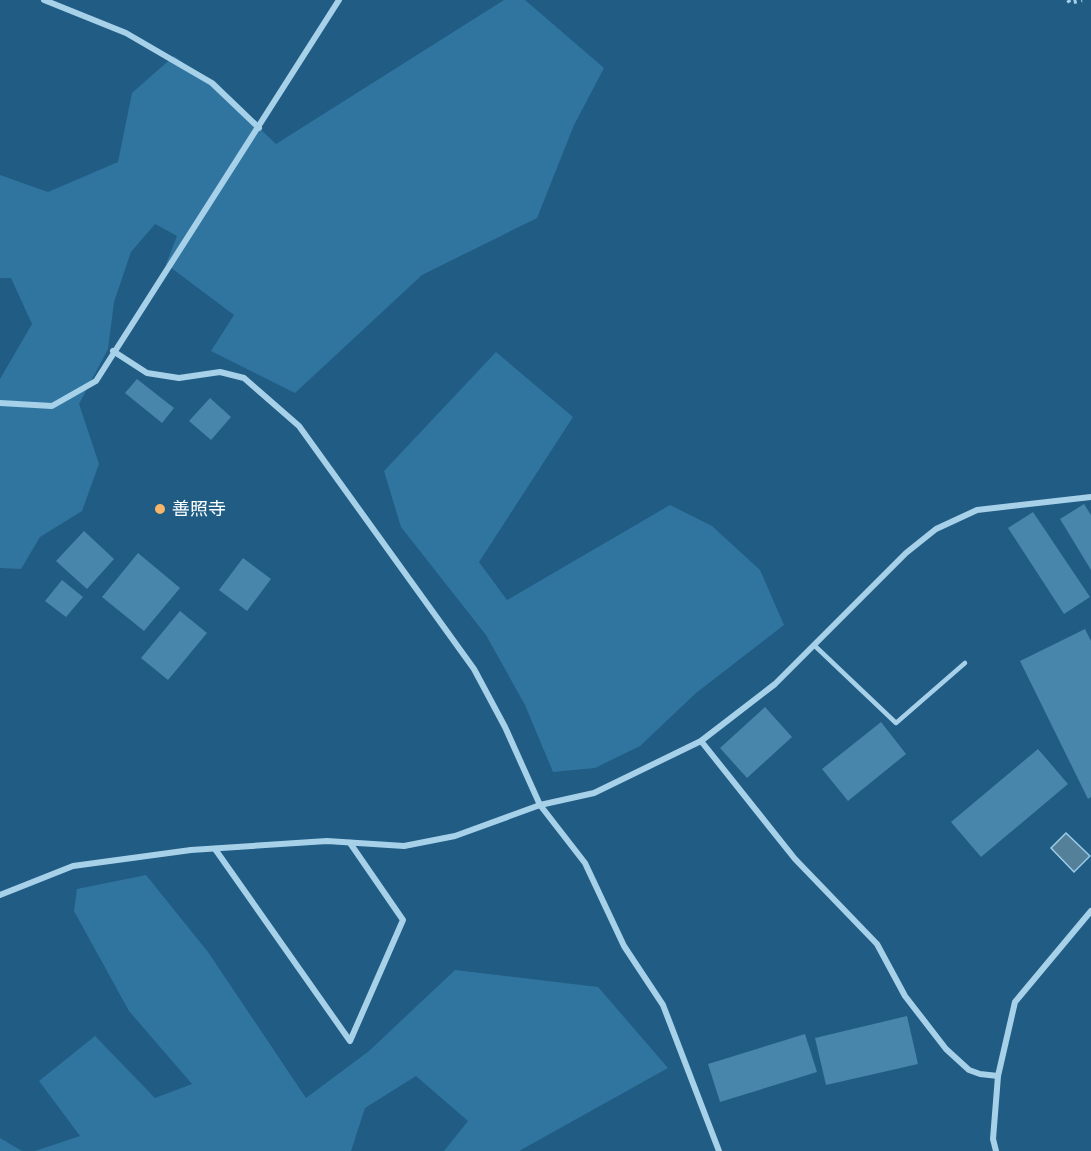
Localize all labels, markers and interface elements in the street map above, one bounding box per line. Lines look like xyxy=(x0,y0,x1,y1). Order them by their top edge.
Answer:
place label: 善照寺 xyxy=(172,498,226,520)
marker: 善照寺 xyxy=(153,502,167,516)

